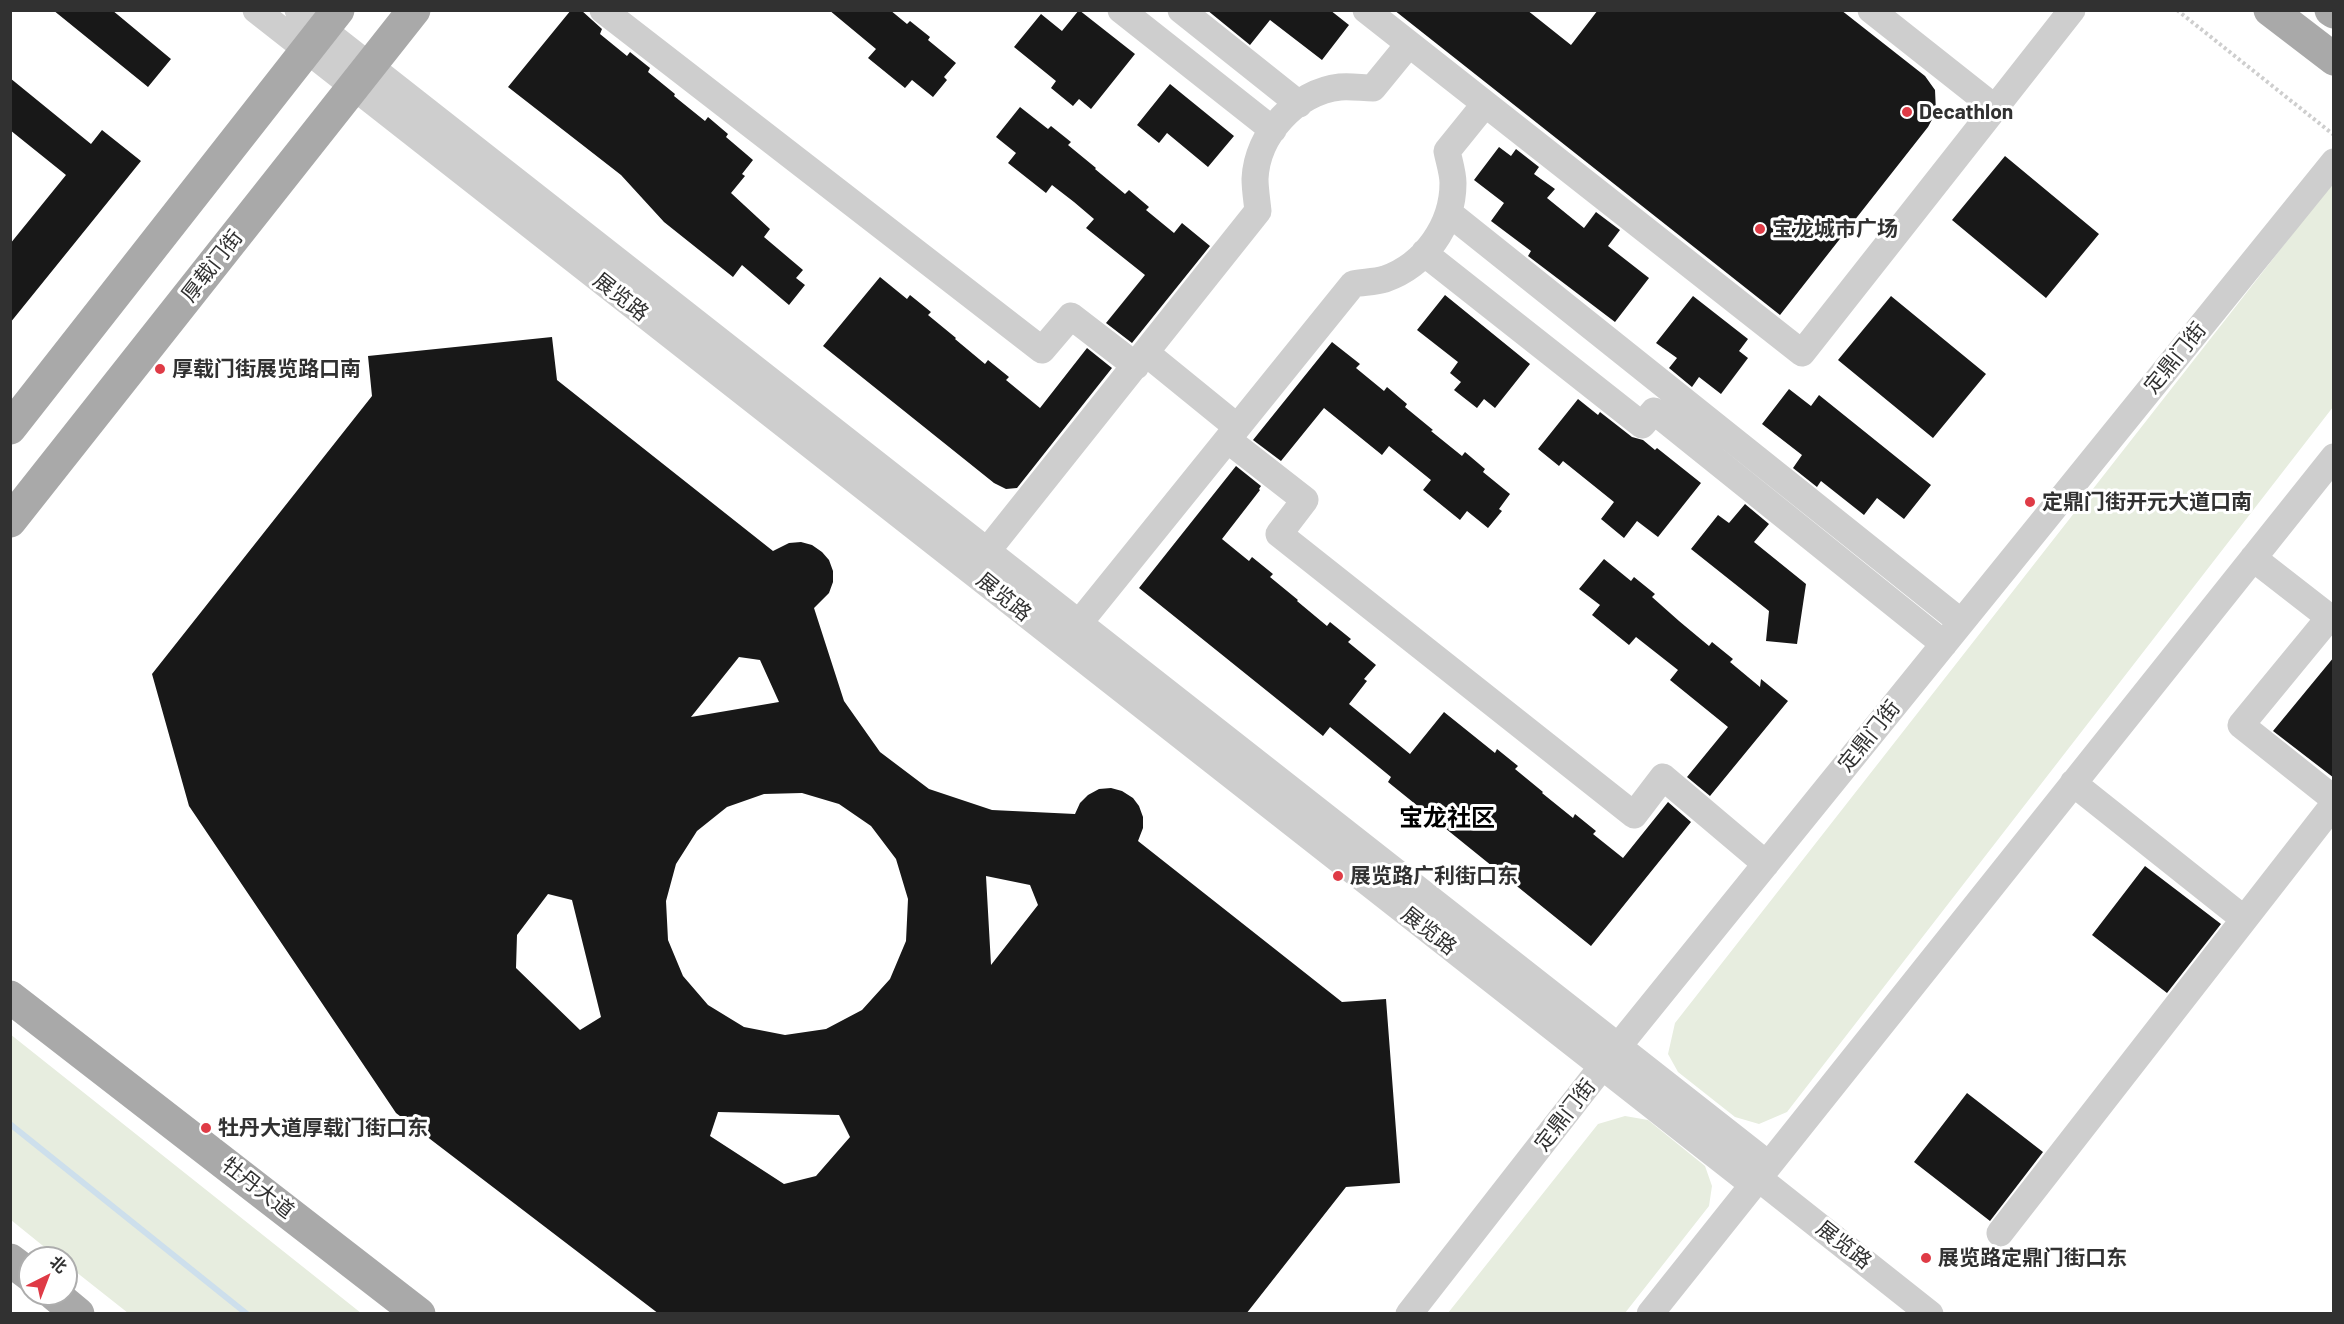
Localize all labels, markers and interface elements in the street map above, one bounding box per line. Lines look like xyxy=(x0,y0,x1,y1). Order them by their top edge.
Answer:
place label: Decathlon xyxy=(1919,99,2013,125)
marker: Decathlon xyxy=(1900,105,1914,119)
place label: 宝龙城市广场 xyxy=(1772,216,1898,242)
marker: 宝龙城市广场 xyxy=(1753,222,1767,236)
street label: 厚载门街 xyxy=(176,225,248,307)
street label: 展览路 xyxy=(588,268,654,326)
street label: 定鼎门街 xyxy=(2139,317,2211,399)
place label: 厚载门街展览路口南 xyxy=(172,356,361,382)
marker: 厚载门街展览路口南 xyxy=(153,362,167,376)
place label: 定鼎门街开元大道口南 xyxy=(2042,489,2252,515)
marker: 定鼎门街开元大道口南 xyxy=(2023,495,2037,509)
street label: 展览路 xyxy=(972,567,1036,627)
street label: 定鼎门街 xyxy=(1833,695,1905,777)
district label: 宝龙社区 xyxy=(1399,804,1495,832)
place label: 展览路广利街口东 xyxy=(1350,863,1518,889)
marker: 展览路广利街口东 xyxy=(1331,869,1345,883)
street label: 展览路 xyxy=(1396,902,1462,960)
street label: 定鼎门街 xyxy=(1529,1074,1601,1156)
place label: 牡丹大道厚载门街口东 xyxy=(218,1115,428,1141)
marker: 牡丹大道厚载门街口东 xyxy=(199,1121,213,1135)
street label: 牡丹大道 xyxy=(217,1152,299,1224)
street label: 展览路 xyxy=(1811,1216,1877,1274)
place label: 展览路定鼎门街口东 xyxy=(1938,1245,2127,1271)
north arrow xyxy=(18,1246,78,1306)
text: 北 xyxy=(47,1251,71,1276)
marker: 展览路定鼎门街口东 xyxy=(1919,1251,1933,1265)

